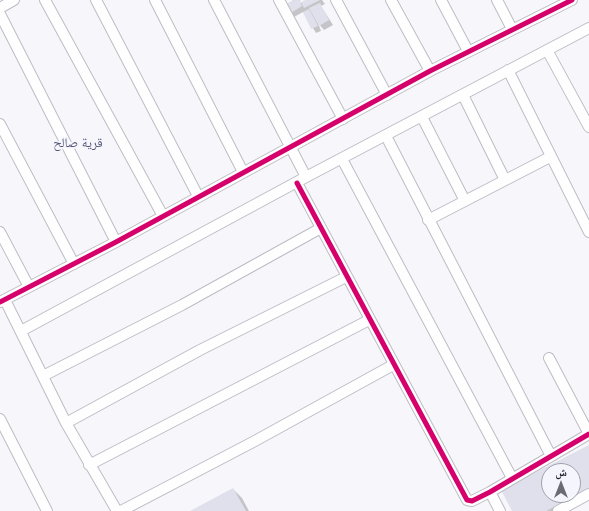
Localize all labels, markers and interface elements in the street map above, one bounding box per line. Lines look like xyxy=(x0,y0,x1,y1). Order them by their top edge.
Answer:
district label: قرية صالح xyxy=(53,135,103,151)
north arrow xyxy=(541,463,581,503)
text: ش xyxy=(555,466,567,478)

